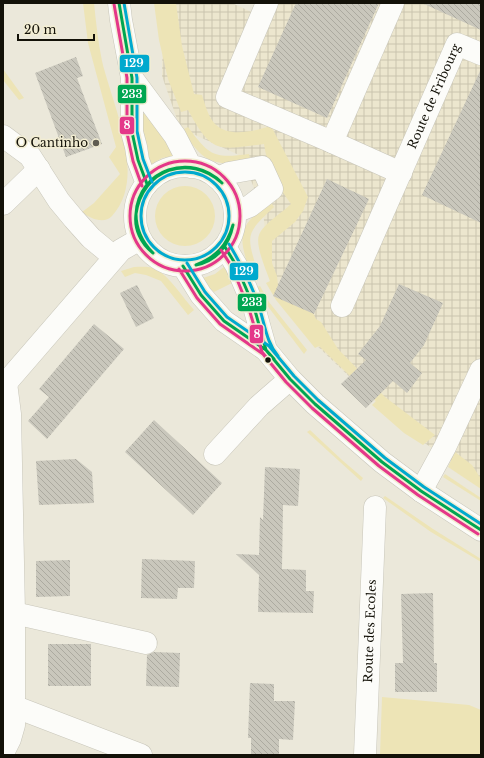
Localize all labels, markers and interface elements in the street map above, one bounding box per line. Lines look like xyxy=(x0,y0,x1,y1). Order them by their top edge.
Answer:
scale bar xyxy=(18,16,94,42)
text: 20 m xyxy=(24,22,56,37)
street label: Route de Fribourg xyxy=(404,41,463,151)
line badge: 129 xyxy=(119,54,150,73)
text: 129 xyxy=(124,56,144,70)
line badge: 233 xyxy=(117,84,147,104)
text: 233 xyxy=(121,87,143,101)
line badge: 8 xyxy=(119,116,135,135)
text: 8 xyxy=(124,118,131,132)
place label: O Cantinho xyxy=(16,135,88,150)
marker: O Cantinho xyxy=(91,138,101,148)
line badge: 129 xyxy=(229,262,259,281)
text: 129 xyxy=(234,264,254,278)
line badge: 233 xyxy=(237,293,267,312)
text: 233 xyxy=(241,295,263,309)
line badge: 8 xyxy=(249,324,264,344)
text: 8 xyxy=(254,327,261,341)
unlabelled marker xyxy=(263,355,273,365)
street label: Route des Ecoles xyxy=(360,579,379,683)

